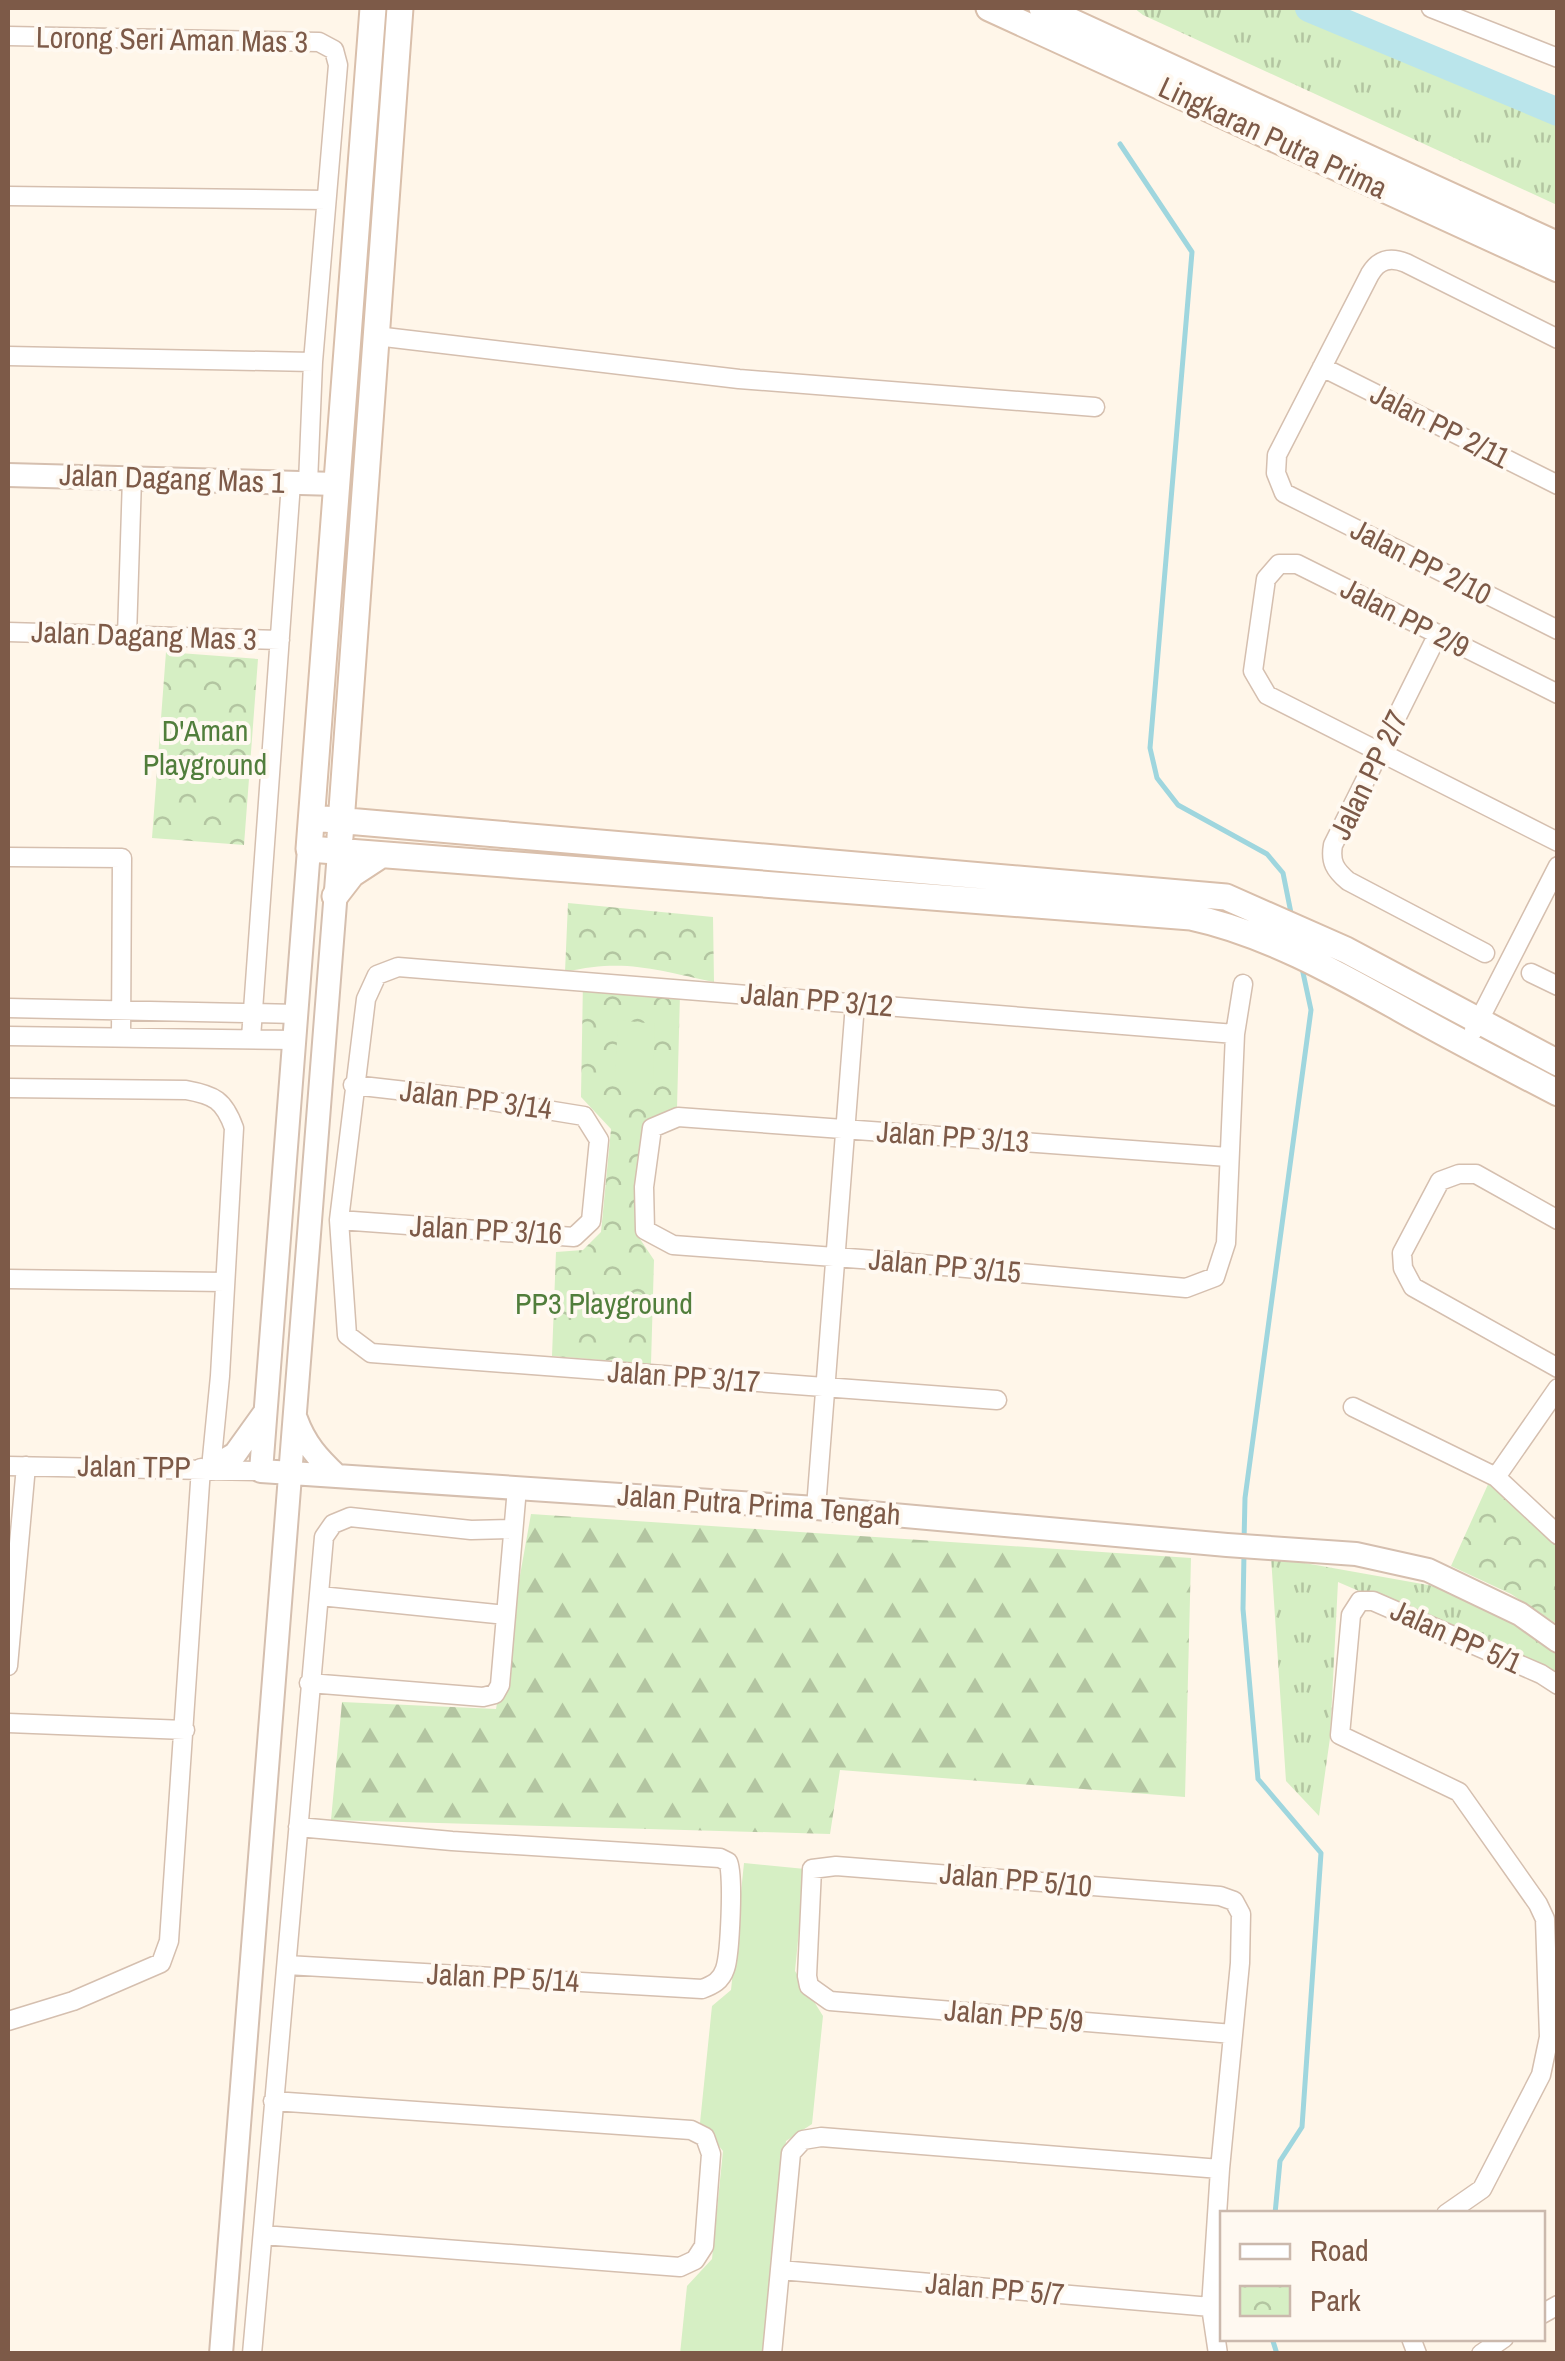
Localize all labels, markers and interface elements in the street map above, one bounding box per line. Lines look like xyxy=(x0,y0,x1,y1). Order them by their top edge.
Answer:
street label: Lorong Seri Aman Mas 3 xyxy=(36,17,308,61)
street label: Lingkaran Putra Prima xyxy=(1153,67,1394,208)
street label: Jalan PP 2/11 xyxy=(1364,373,1517,477)
street label: Jalan Dagang Mas 1 xyxy=(59,454,286,502)
street label: Jalan PP 2/10 xyxy=(1344,509,1499,614)
street label: Jalan PP 2/9 xyxy=(1334,568,1477,667)
street label: Jalan Dagang Mas 3 xyxy=(31,611,257,659)
street label: Jalan PP 2/7 xyxy=(1320,703,1417,846)
park label: D'Aman Playground xyxy=(143,710,267,784)
street label: Jalan PP 3/12 xyxy=(739,972,895,1026)
street label: Jalan PP 3/14 xyxy=(398,1070,555,1128)
street label: Jalan PP 3/13 xyxy=(875,1111,1031,1161)
street label: Jalan PP 3/16 xyxy=(409,1205,563,1253)
street label: Jalan PP 3/15 xyxy=(867,1238,1023,1292)
park label: PP3 Playground xyxy=(515,1283,693,1323)
street label: Jalan PP 3/17 xyxy=(606,1351,762,1401)
street label: Jalan TPP xyxy=(77,1445,191,1487)
street label: Jalan Putra Prima Tengah xyxy=(616,1474,902,1534)
street label: Jalan PP 5/1 xyxy=(1385,1590,1528,1683)
street label: Jalan PP 5/10 xyxy=(938,1852,1094,1906)
street label: Jalan PP 5/14 xyxy=(426,1953,581,2001)
street label: Jalan PP 5/9 xyxy=(943,1989,1085,2041)
legend xyxy=(1220,2211,1545,2341)
text: Road xyxy=(1310,2230,1369,2270)
street label: Jalan PP 5/7 xyxy=(924,2262,1066,2314)
text: Park xyxy=(1310,2280,1361,2320)

